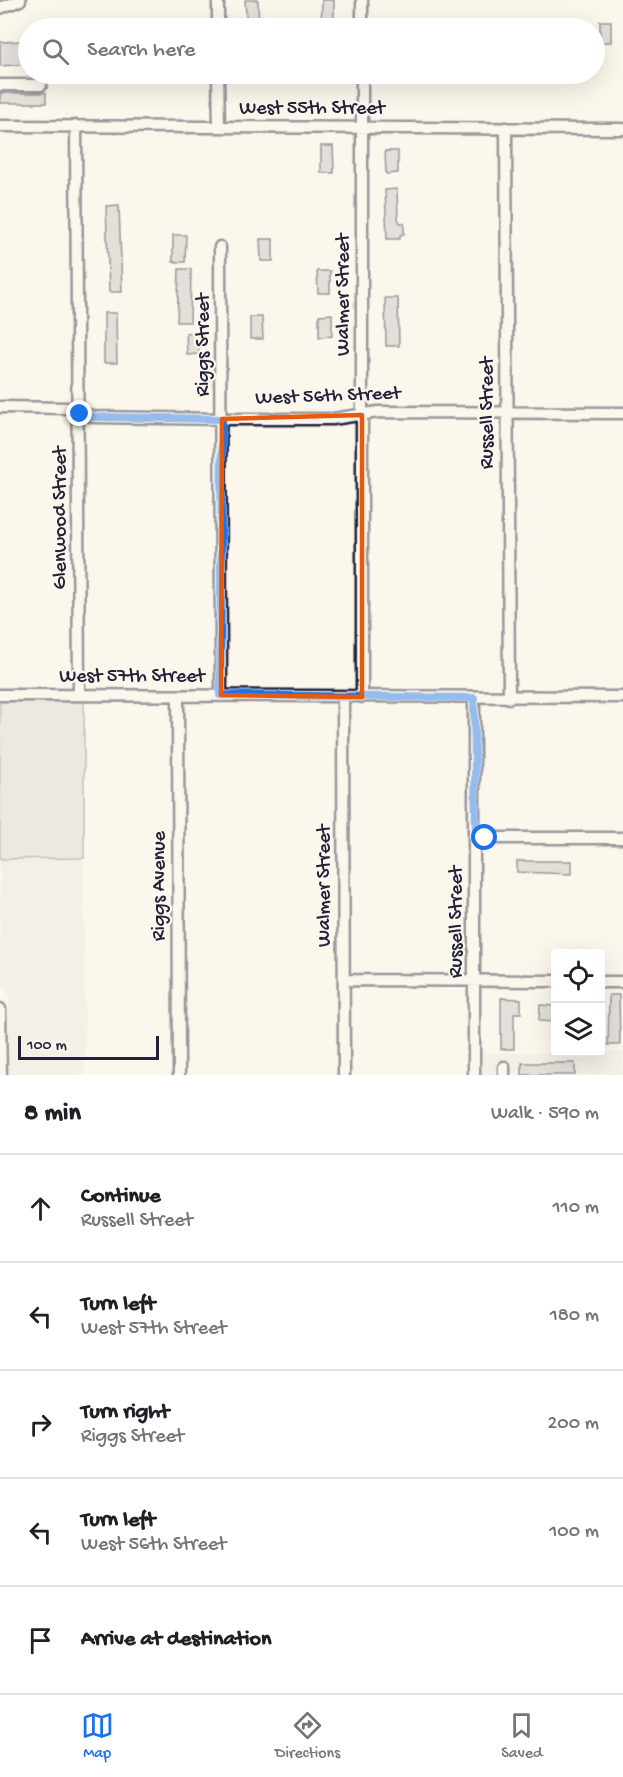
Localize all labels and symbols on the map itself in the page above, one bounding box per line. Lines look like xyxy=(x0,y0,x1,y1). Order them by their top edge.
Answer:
street label: West 55th Street xyxy=(239,98,387,121)
street label: Walmer Street xyxy=(333,232,356,356)
street label: Riggs Street xyxy=(193,292,216,397)
street label: Russell Street xyxy=(477,355,500,469)
street label: West 56th Street xyxy=(255,383,403,411)
route end xyxy=(66,400,92,426)
street label: Glenwood Street xyxy=(50,445,73,589)
street label: West 57th Street xyxy=(59,666,207,689)
street label: Walmer Street xyxy=(314,823,337,947)
route start xyxy=(471,824,497,850)
street label: Riggs Avenue xyxy=(149,830,172,941)
street label: Russell Street xyxy=(446,864,469,978)
scale bar xyxy=(18,1033,159,1060)

